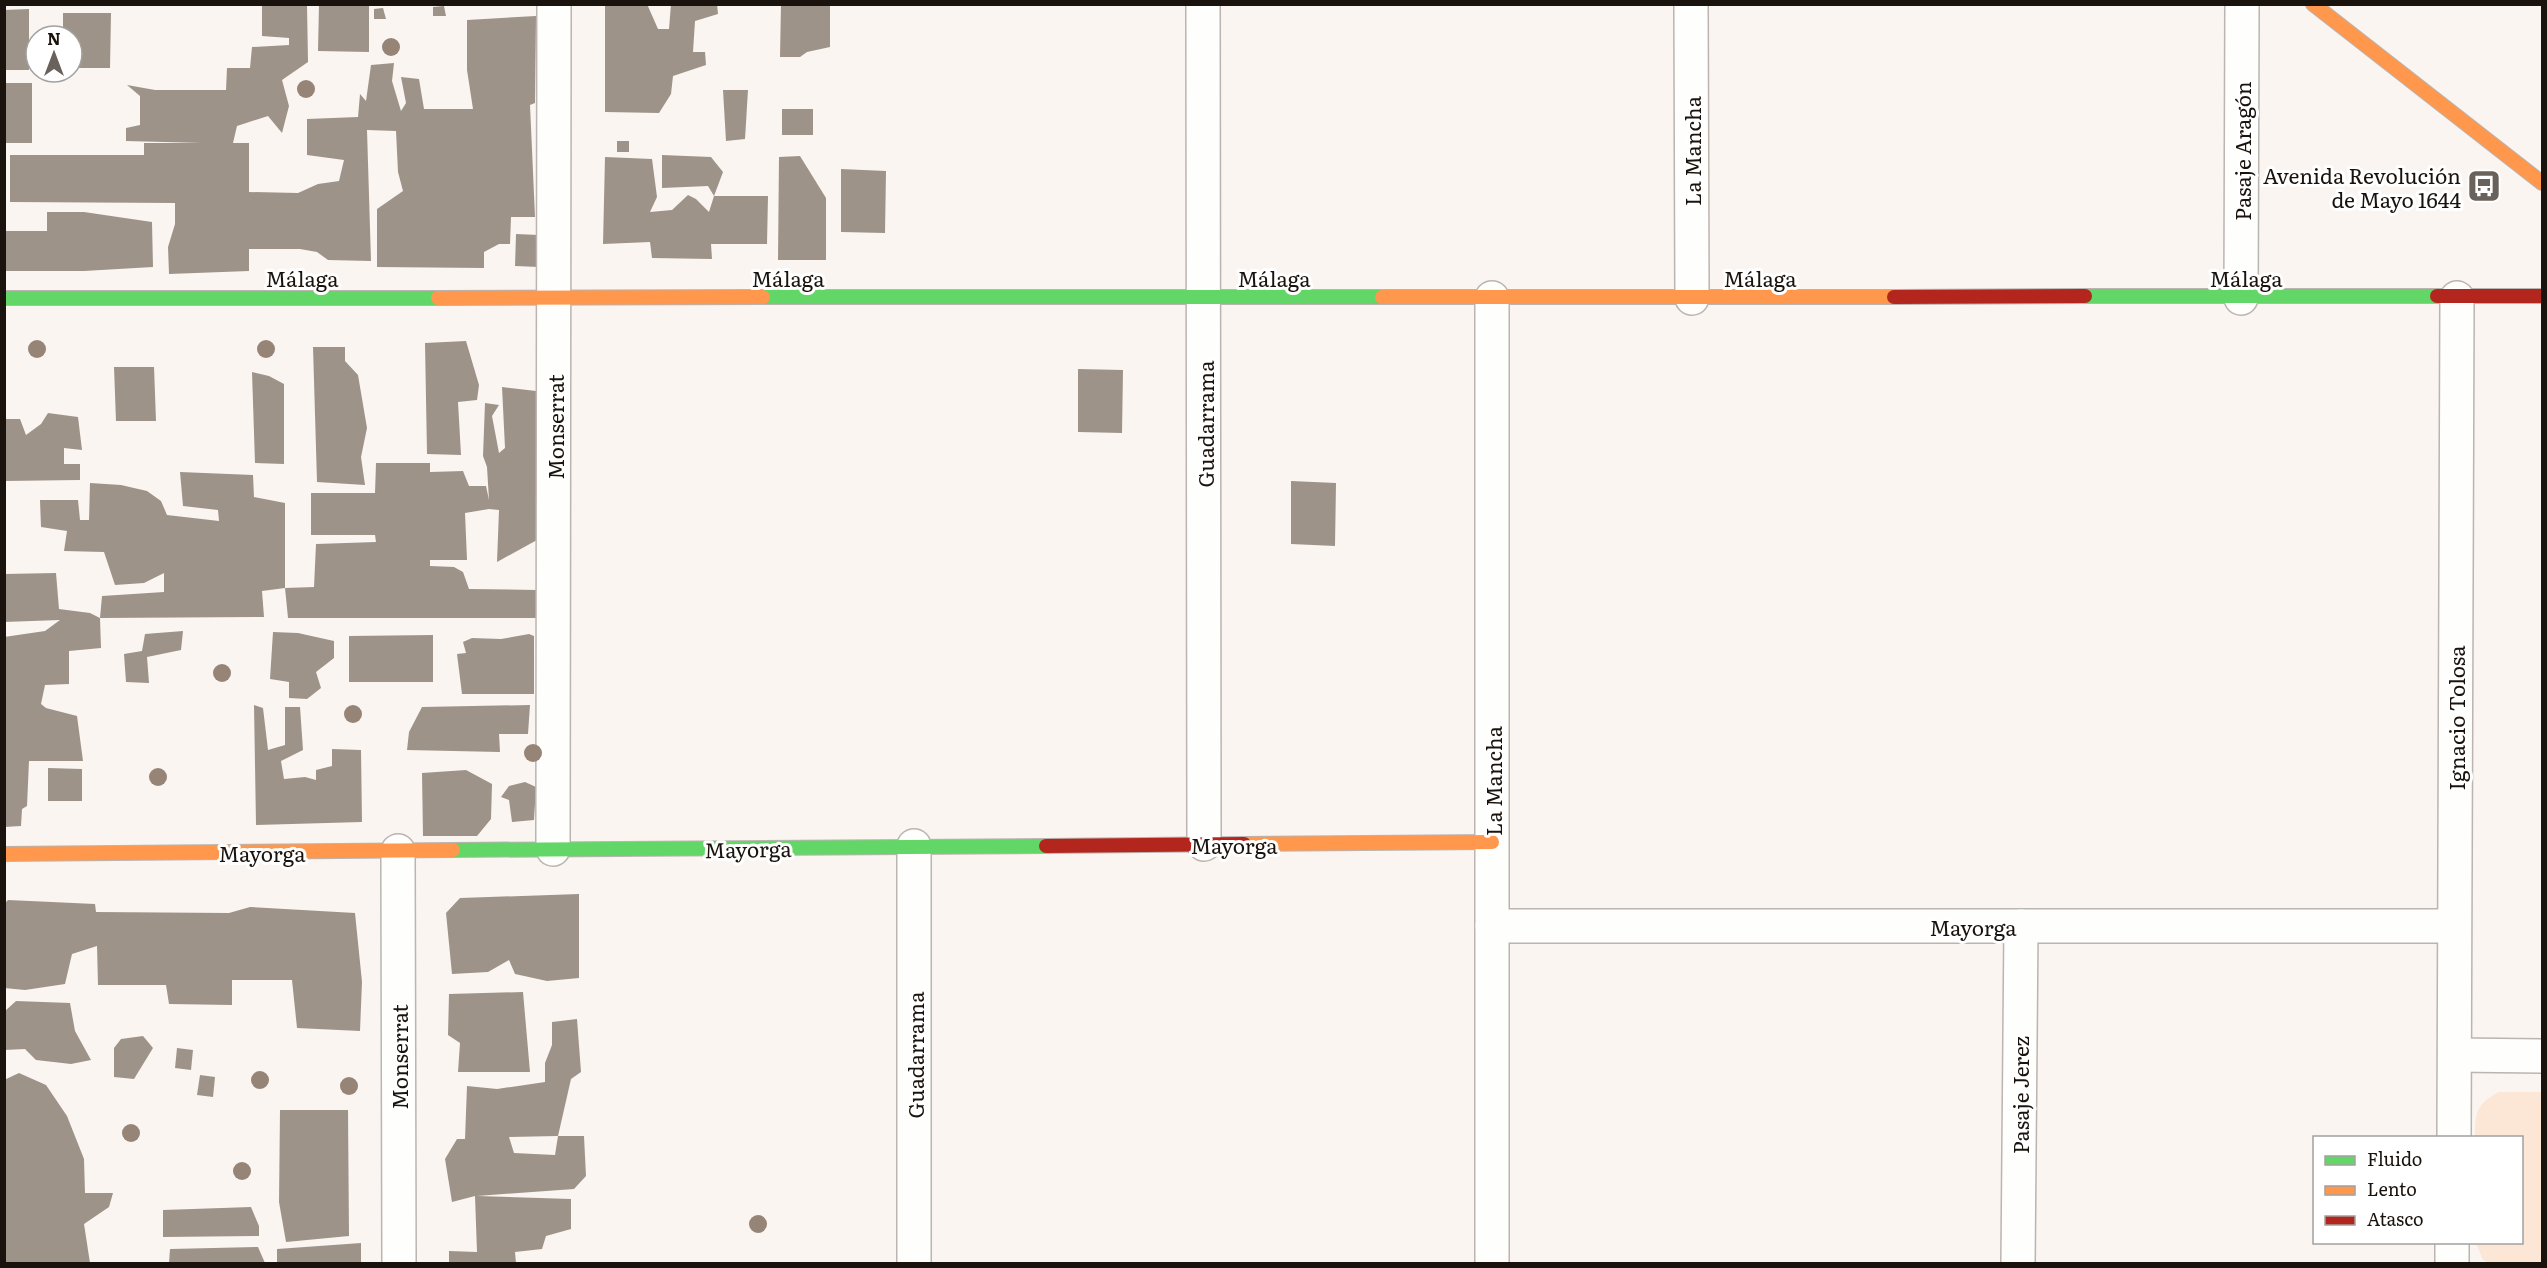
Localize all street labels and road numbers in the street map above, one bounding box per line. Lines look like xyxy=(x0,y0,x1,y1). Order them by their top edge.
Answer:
street label: Pasaje Aragón xyxy=(2226,81,2257,221)
street label: La Mancha xyxy=(1676,95,1707,206)
street label: Málaga xyxy=(265,262,339,293)
street label: Málaga xyxy=(751,262,825,293)
street label: Málaga xyxy=(1237,262,1311,293)
street label: Málaga xyxy=(1723,262,1797,293)
street label: Málaga xyxy=(2209,262,2283,293)
street label: Guadarrama xyxy=(1189,360,1220,487)
street label: Monserrat xyxy=(539,374,570,480)
street label: Ignacio Tolosa xyxy=(2440,645,2471,791)
street label: La Mancha xyxy=(1477,725,1508,836)
street label: Mayorga xyxy=(1190,829,1278,860)
street label: Mayorga xyxy=(704,832,793,864)
street label: Mayorga xyxy=(218,837,306,868)
street label: Mayorga xyxy=(1929,911,2017,942)
street label: Guadarrama xyxy=(899,991,930,1118)
street label: Monserrat xyxy=(383,1004,414,1110)
street label: Pasaje Jerez xyxy=(2004,1036,2035,1154)

